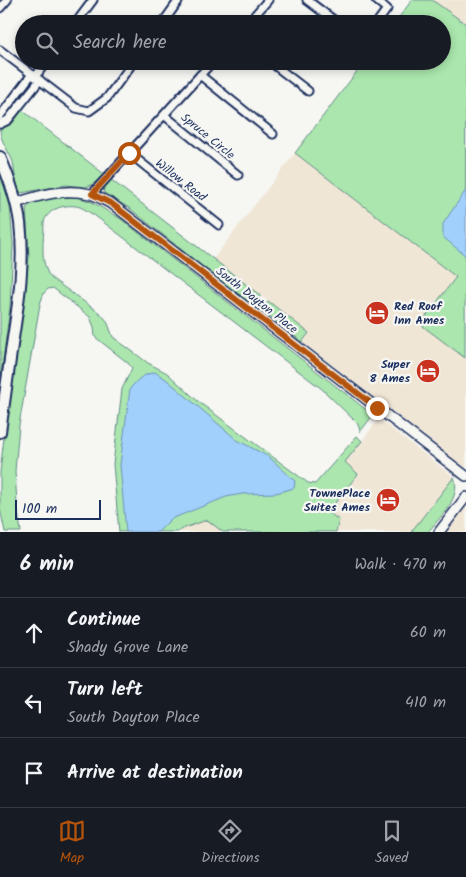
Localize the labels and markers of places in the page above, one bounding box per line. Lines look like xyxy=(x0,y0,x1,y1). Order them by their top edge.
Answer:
place label: Red Roof Inn Ames xyxy=(394,297,445,330)
hotel icon: Red Roof Inn Ames xyxy=(364,300,390,326)
place label: Super 8 Ames xyxy=(369,355,411,388)
hotel icon: Super 8 Ames xyxy=(415,358,441,384)
place label: TownePlace Suites Ames xyxy=(304,484,370,517)
hotel icon: TownePlace Suites Ames xyxy=(375,487,401,513)

